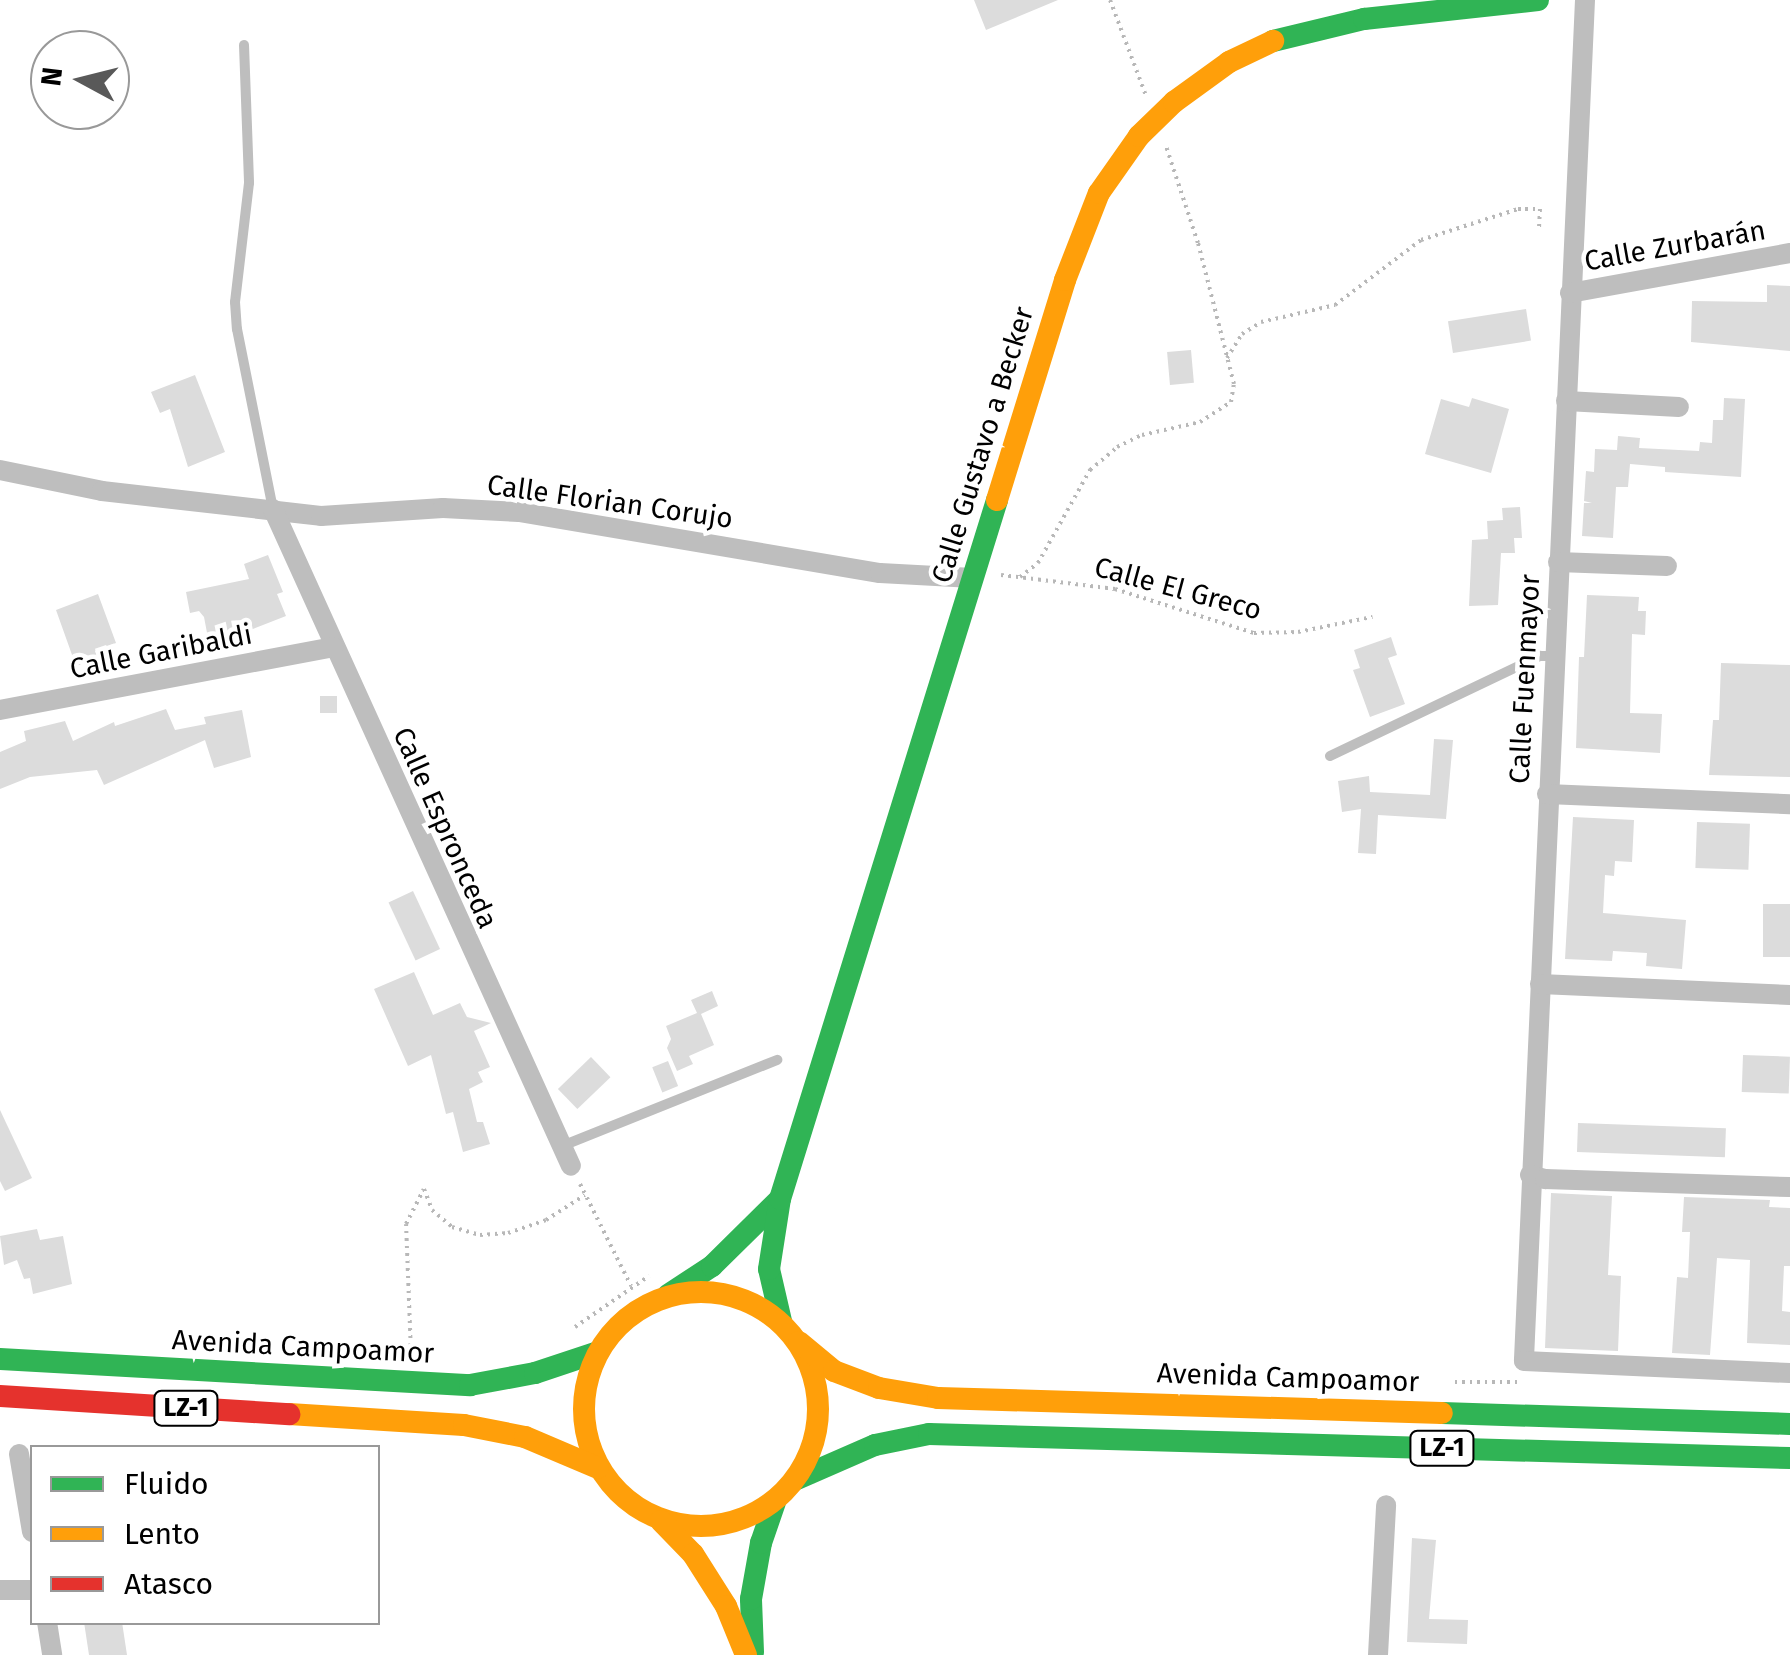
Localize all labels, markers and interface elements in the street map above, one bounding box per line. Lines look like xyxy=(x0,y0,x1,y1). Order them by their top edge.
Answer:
north arrow xyxy=(30,30,130,130)
text: N xyxy=(34,65,69,88)
street label: Calle Zurbarán xyxy=(1582,214,1768,278)
street label: Calle Gustavo a Becker xyxy=(925,303,1041,587)
street label: Calle Florian Corujo xyxy=(485,468,735,536)
street label: Calle El Greco xyxy=(1091,551,1265,627)
street label: Calle Fuenmayor xyxy=(1503,573,1547,785)
street label: Calle Garibaldi xyxy=(67,618,255,686)
street label: Calle Espronceda xyxy=(386,722,504,934)
street label: Avenida Campoamor xyxy=(171,1323,435,1371)
street label: Avenida Campoamor xyxy=(1156,1357,1420,1399)
road number: LZ-1 xyxy=(151,1388,221,1428)
road number: LZ-1 xyxy=(1407,1428,1477,1468)
legend xyxy=(30,1445,380,1625)
text: Fluido xyxy=(124,1466,209,1502)
text: Lento xyxy=(124,1516,200,1552)
text: Atasco xyxy=(124,1566,213,1602)

